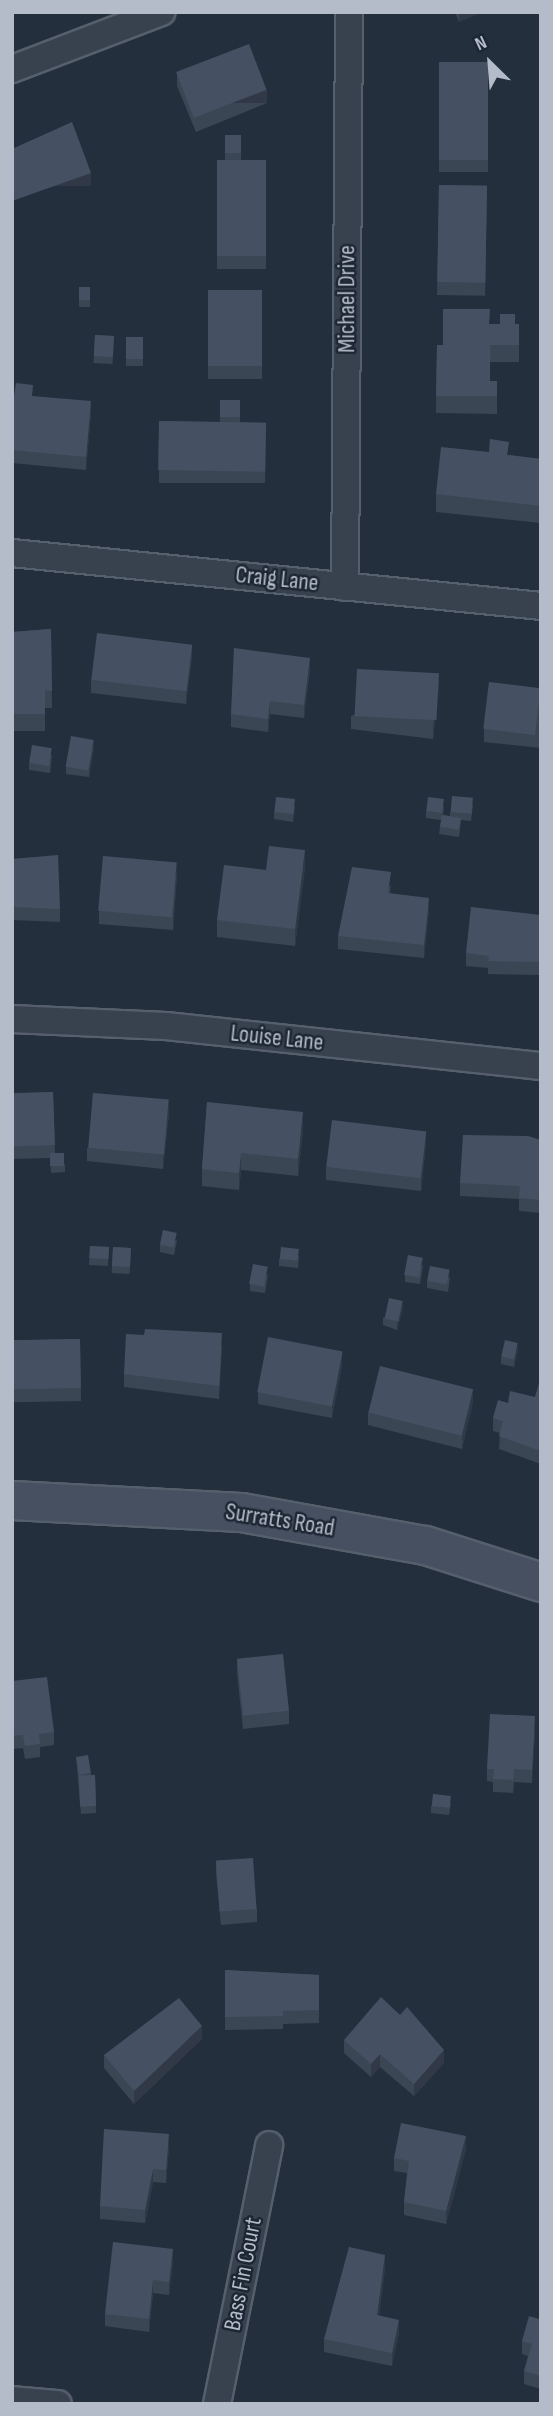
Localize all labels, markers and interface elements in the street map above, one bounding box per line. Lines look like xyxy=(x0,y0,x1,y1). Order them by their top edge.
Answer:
north arrow xyxy=(455,28,525,98)
text: N xyxy=(471,31,490,56)
street label: Michael Drive xyxy=(333,245,361,353)
street label: Craig Lane xyxy=(234,560,320,598)
street label: Louise Lane xyxy=(229,1019,325,1057)
street label: Surratts Road xyxy=(224,1497,336,1543)
street label: Bass Fin Court xyxy=(218,2215,268,2333)

